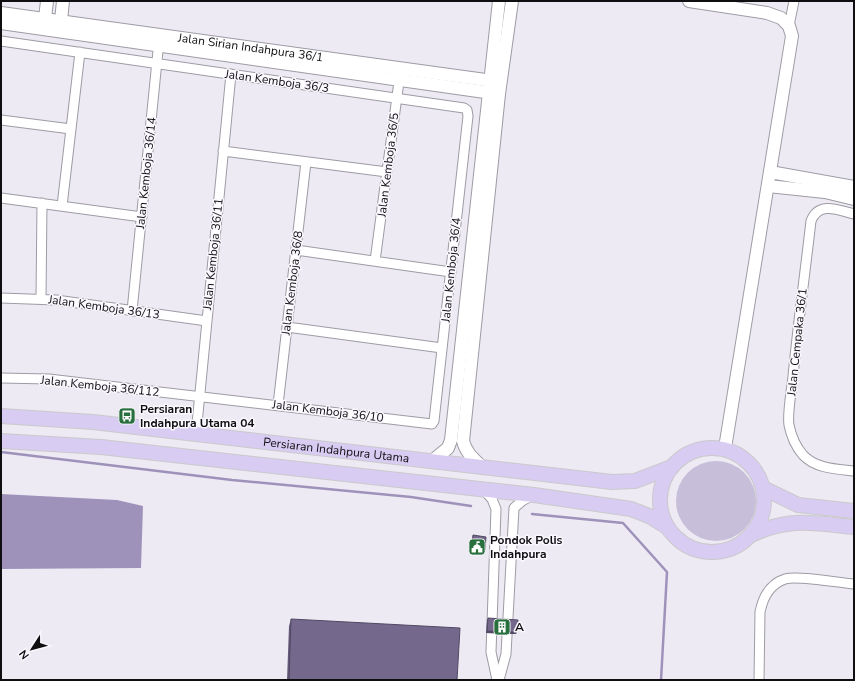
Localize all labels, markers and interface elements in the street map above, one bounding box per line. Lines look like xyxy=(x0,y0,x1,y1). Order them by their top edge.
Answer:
street label: Jalan Sirian Indahpura 36/1 xyxy=(176,29,324,65)
street label: Jalan Kemboja 36/3 xyxy=(223,66,330,96)
street label: Jalan Kemboja 36/5 xyxy=(374,112,402,219)
street label: Jalan Kemboja 36/14 xyxy=(132,116,160,231)
street label: Jalan Kemboja 36/11 xyxy=(199,197,227,312)
street label: Jalan Kemboja 36/4 xyxy=(437,217,464,324)
street label: Jalan Kemboja 36/8 xyxy=(278,230,306,337)
street label: Jalan Cempaka 36/1 xyxy=(783,287,811,398)
street label: Jalan Kemboja 36/13 xyxy=(46,291,161,323)
street label: Jalan Kemboja 36/112 xyxy=(39,372,160,400)
street label: Jalan Kemboja 36/10 xyxy=(270,396,385,426)
place label: Persiaran Indahpura Utama 04 xyxy=(140,401,255,431)
bus stop icon: Persiaran Indahpura Utama 04 xyxy=(117,406,137,426)
street label: Persiaran Indahpura Utama xyxy=(262,434,410,467)
place label: Pondok Polis Indahpura xyxy=(490,532,563,562)
public building icon: Pondok Polis Indahpura xyxy=(467,537,487,557)
building icon: A xyxy=(492,617,512,637)
place label: A xyxy=(515,619,524,635)
north arrow xyxy=(12,629,52,669)
text: N xyxy=(16,647,33,662)

